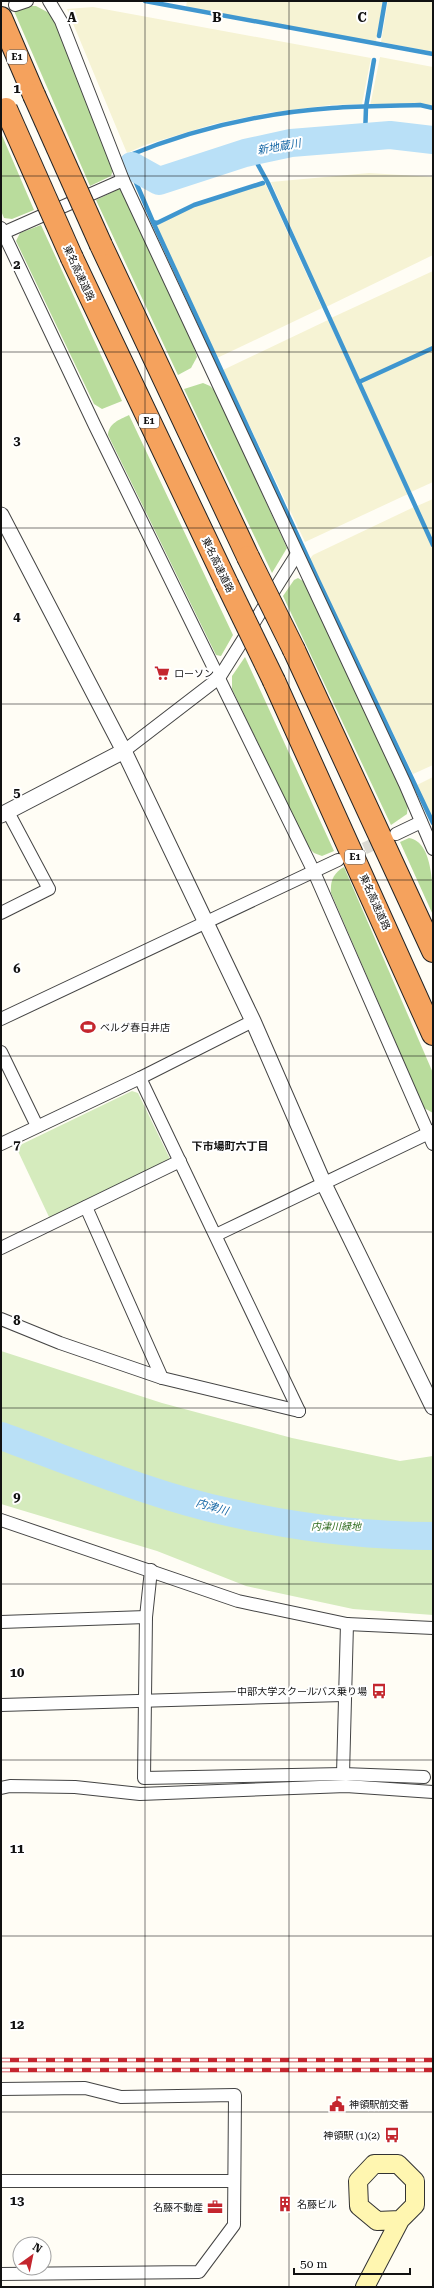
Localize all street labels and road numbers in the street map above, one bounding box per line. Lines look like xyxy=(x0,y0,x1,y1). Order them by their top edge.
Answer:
road number: E1 xyxy=(7,50,27,64)
street label: 東名高速道路 xyxy=(61,243,97,303)
road number: E1 xyxy=(139,414,159,428)
street label: 東名高速道路 xyxy=(200,536,236,594)
road number: E1 xyxy=(345,850,365,864)
street label: 東名高速道路 xyxy=(358,872,392,932)

